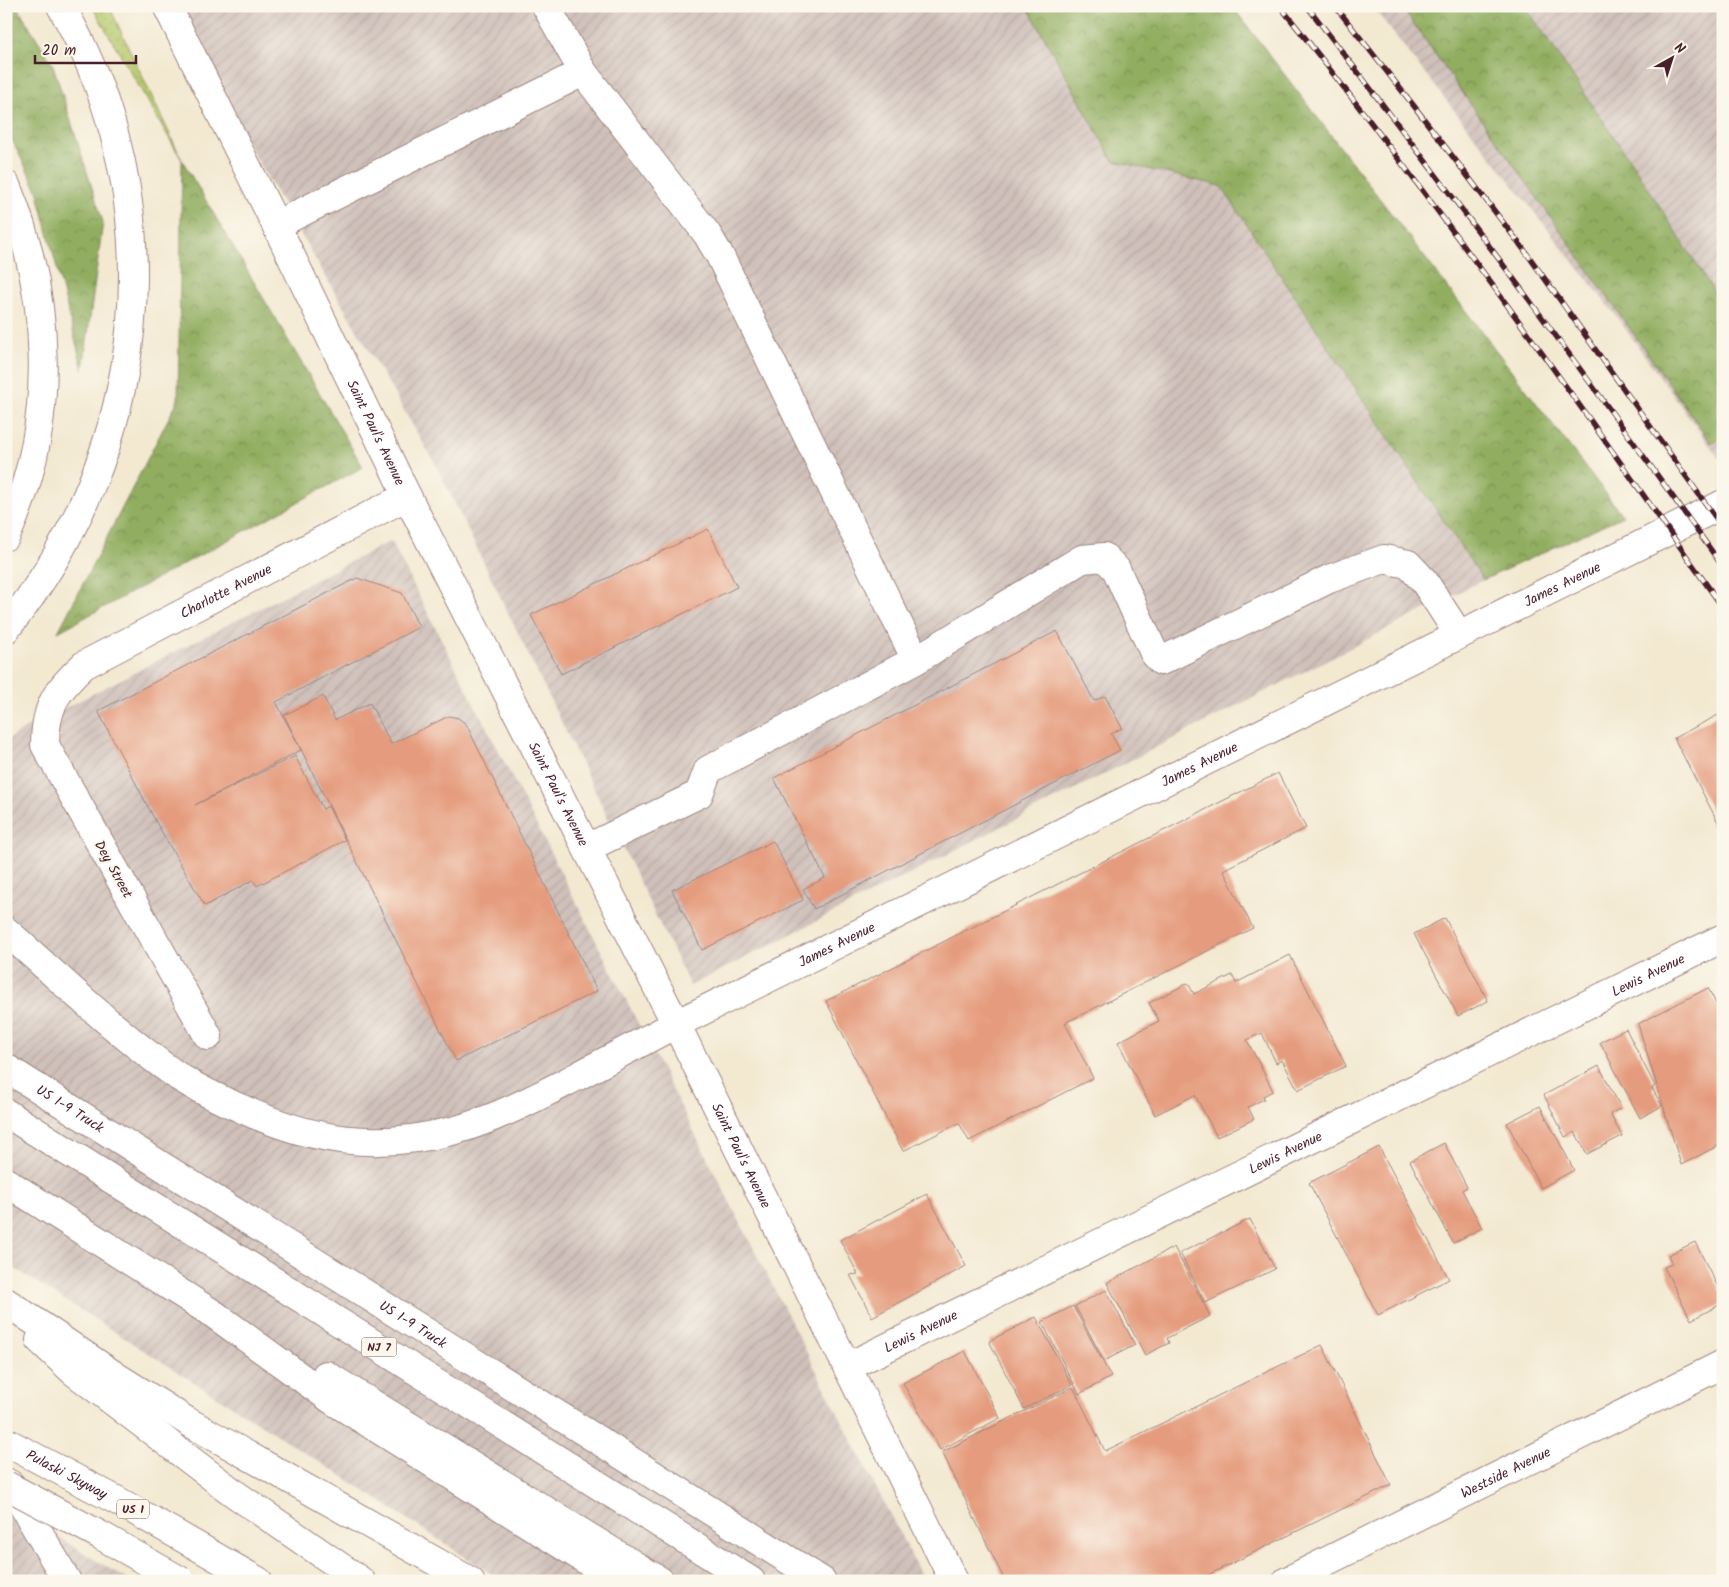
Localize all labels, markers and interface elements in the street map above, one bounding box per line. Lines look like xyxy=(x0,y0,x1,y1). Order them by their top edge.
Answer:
scale bar xyxy=(35,32,136,64)
north arrow xyxy=(1646,32,1696,82)
text: N xyxy=(1669,37,1690,60)
text: 20 m xyxy=(42,39,76,63)
street label: Saint Paul's Avenue xyxy=(340,376,411,490)
street label: James Avenue xyxy=(1520,556,1605,613)
street label: Charlotte Avenue xyxy=(176,558,277,625)
street label: James Avenue xyxy=(1158,736,1243,793)
street label: Saint Paul's Avenue xyxy=(522,738,594,851)
street label: Dey Street xyxy=(88,837,138,903)
street label: James Avenue xyxy=(795,916,880,974)
street label: Lewis Avenue xyxy=(1608,948,1690,1003)
street label: US 1-9 Truck xyxy=(32,1080,108,1139)
street label: Saint Paul's Avenue xyxy=(705,1099,777,1213)
street label: Lewis Avenue xyxy=(1245,1126,1327,1181)
street label: US 1-9 Truck xyxy=(374,1295,451,1355)
street label: Lewis Avenue xyxy=(880,1304,962,1359)
road number: NJ 7 xyxy=(362,1338,396,1356)
street label: Westside Avenue xyxy=(1457,1441,1555,1505)
street label: Pulaski Skyway xyxy=(22,1445,111,1506)
road number: US 1 xyxy=(117,1500,149,1518)

